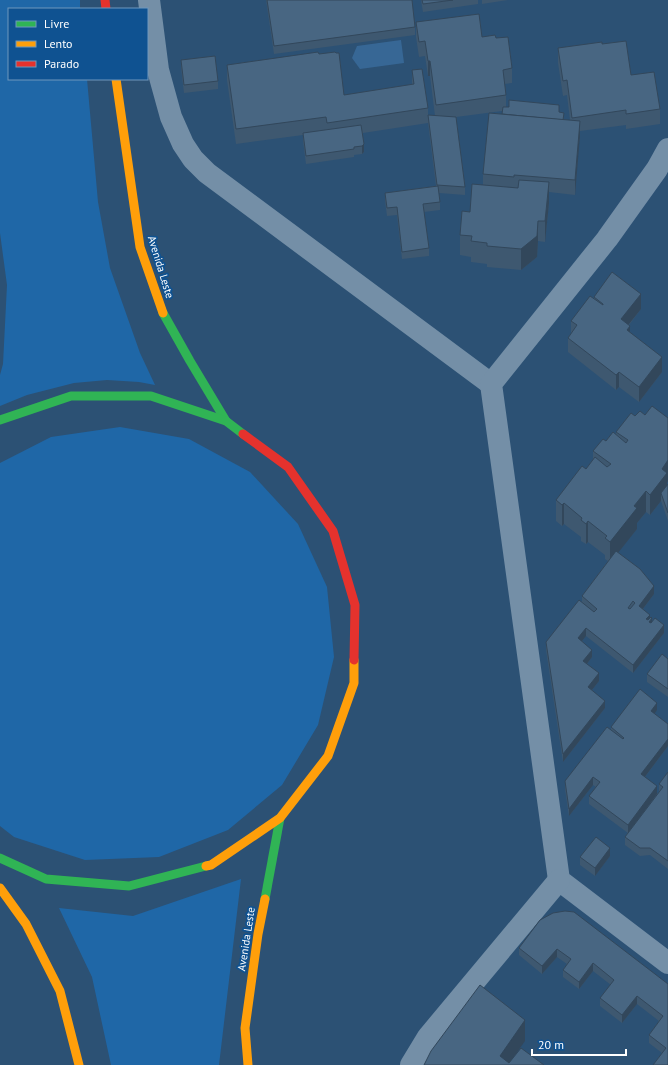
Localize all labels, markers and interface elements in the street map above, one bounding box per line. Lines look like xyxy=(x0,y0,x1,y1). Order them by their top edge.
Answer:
legend xyxy=(8,8,148,80)
text: Livre xyxy=(44,16,69,31)
text: Lento xyxy=(44,36,73,51)
text: Parado xyxy=(44,56,79,71)
street label: Avenida Leste xyxy=(145,234,177,300)
street label: Avenida Leste xyxy=(234,906,258,972)
scale bar xyxy=(532,1031,626,1057)
text: 20 m xyxy=(538,1037,564,1052)

